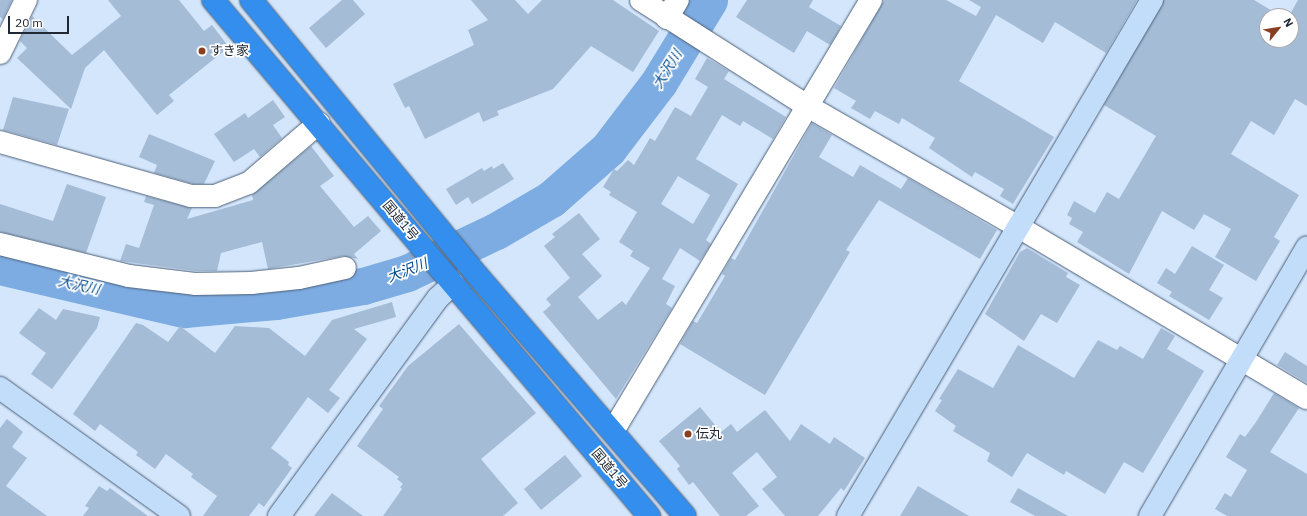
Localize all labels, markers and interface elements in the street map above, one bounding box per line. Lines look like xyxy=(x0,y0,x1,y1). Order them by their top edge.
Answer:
scale bar xyxy=(10,8,71,34)
north arrow xyxy=(1259,8,1299,48)
text: 20 m xyxy=(15,15,43,30)
text: N xyxy=(1280,16,1297,29)
place label: すき家 xyxy=(210,43,249,59)
marker: すき家 xyxy=(197,46,207,56)
water label: 大沢川 xyxy=(649,47,685,91)
street label: 国道1号 xyxy=(379,198,421,244)
water label: 大沢川 xyxy=(384,255,430,285)
water label: 大沢川 xyxy=(57,272,101,298)
place label: 伝丸 xyxy=(696,426,722,442)
marker: 伝丸 xyxy=(683,429,693,439)
street label: 国道1号 xyxy=(588,446,630,492)

